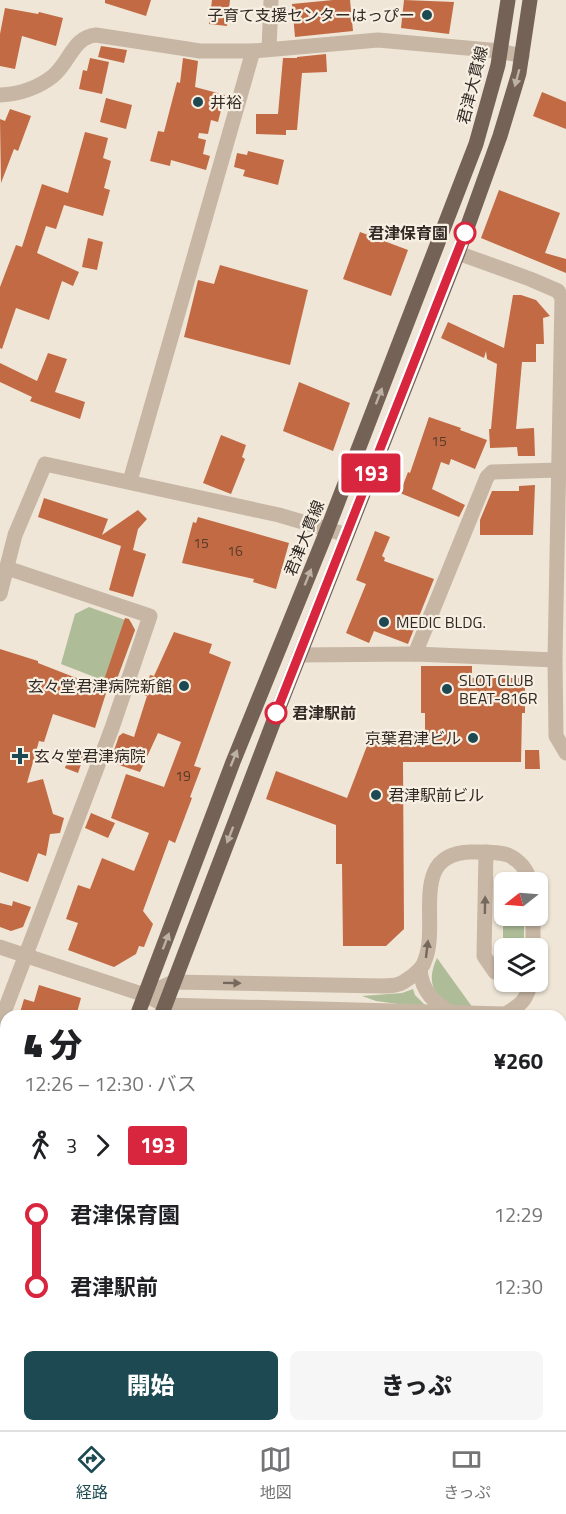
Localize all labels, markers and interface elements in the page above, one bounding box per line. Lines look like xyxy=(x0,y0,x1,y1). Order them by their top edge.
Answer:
place label: 子育て支援センターはっぴー xyxy=(207,3,415,27)
marker: 子育て支援センターはっぴー xyxy=(420,8,434,22)
street label: 君津大貫線 xyxy=(451,43,493,127)
one-way arrow xyxy=(512,69,522,87)
place label: 井裕 xyxy=(210,90,242,114)
marker: 井裕 xyxy=(191,95,205,109)
place label: 君津保育園 xyxy=(368,221,448,245)
marker: 君津保育園 xyxy=(454,222,476,244)
one-way arrow xyxy=(375,387,384,405)
house number: 15 xyxy=(431,430,447,451)
line badge: 193 xyxy=(336,454,406,492)
text: 193 xyxy=(353,457,389,489)
street label: 君津大貫線 xyxy=(278,496,330,580)
house number: 15 xyxy=(193,532,209,553)
house number: 16 xyxy=(227,540,243,561)
one-way arrow xyxy=(303,568,313,586)
place label: MEDIC BLDG. xyxy=(396,610,486,634)
marker: MEDIC BLDG. xyxy=(377,615,391,629)
place label: SLOT CLUB BEAT-816R xyxy=(459,668,538,710)
place label: 玄々堂君津病院新館 xyxy=(28,674,172,698)
marker: 玄々堂君津病院新館 xyxy=(177,679,191,693)
marker: SLOT CLUB BEAT-816R xyxy=(440,682,454,696)
place label: 君津駅前 xyxy=(292,701,356,725)
marker: 君津駅前 xyxy=(265,702,287,724)
place label: 京葉君津ビル xyxy=(365,726,461,750)
marker: 京葉君津ビル xyxy=(466,731,480,745)
place label: 玄々堂君津病院 xyxy=(34,744,146,768)
marker: 玄々堂君津病院 xyxy=(11,747,29,765)
one-way arrow xyxy=(230,749,240,767)
house number: 19 xyxy=(175,765,191,786)
place label: 君津駅前ビル xyxy=(388,783,484,807)
marker: 君津駅前ビル xyxy=(369,788,383,802)
one-way arrow xyxy=(224,826,234,844)
north arrow xyxy=(494,872,548,926)
map controls xyxy=(494,872,548,992)
one-way arrow xyxy=(480,896,489,915)
one-way arrow xyxy=(161,931,171,949)
button: layers xyxy=(494,938,548,992)
one-way arrow xyxy=(422,939,432,958)
one-way arrow xyxy=(222,979,241,988)
text: 4 分 xyxy=(24,1020,82,1070)
text: ¥260 xyxy=(494,1044,543,1078)
text: 12:26 – 12:30 · バス xyxy=(24,1068,197,1099)
icon: walk xyxy=(24,1129,57,1162)
icon: forward xyxy=(86,1129,119,1162)
text: 193 xyxy=(140,1129,175,1161)
text: 3 xyxy=(66,1130,77,1161)
text: 君津保育園 xyxy=(70,1198,180,1232)
text: 12:29 xyxy=(494,1199,543,1230)
text: 君津駅前 xyxy=(70,1270,158,1304)
text: 12:30 xyxy=(494,1271,543,1302)
button: 開始 xyxy=(24,1351,278,1420)
button: きっぷ xyxy=(290,1351,543,1420)
tab: 経路 xyxy=(75,1443,108,1504)
tab: 地図 xyxy=(259,1443,292,1504)
tab: きっぷ xyxy=(443,1443,491,1504)

